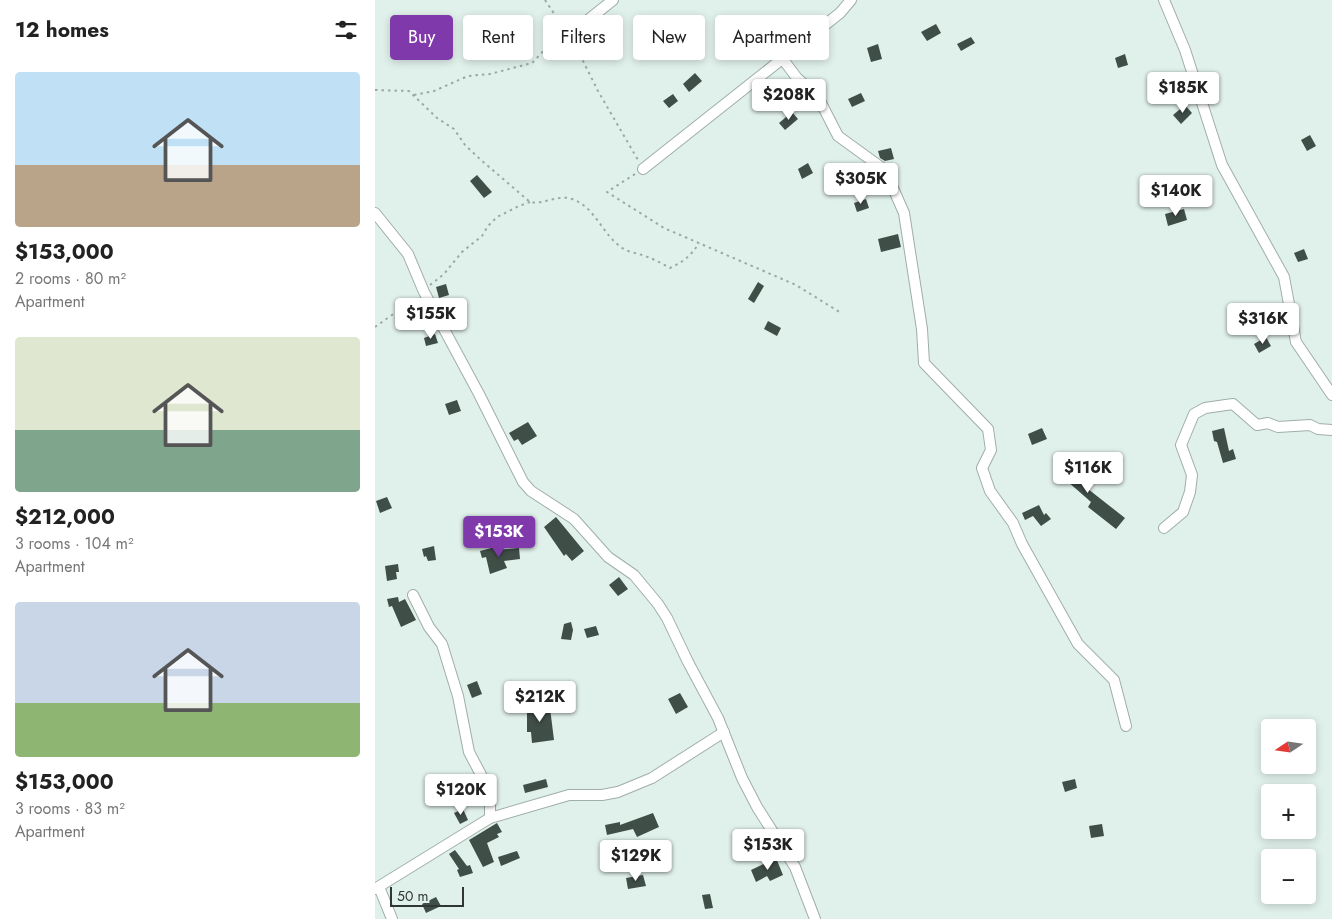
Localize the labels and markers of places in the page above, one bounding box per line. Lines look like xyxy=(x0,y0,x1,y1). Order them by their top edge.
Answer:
pin: $185K xyxy=(1148,72,1218,114)
pin: $208K xyxy=(754,78,824,121)
pin: $305K xyxy=(826,162,896,205)
pin: $140K xyxy=(1141,174,1211,217)
pin: $155K xyxy=(396,298,466,340)
pin: $316K xyxy=(1228,302,1298,345)
pin: $116K xyxy=(1053,452,1123,494)
pin: $153K xyxy=(464,516,534,558)
pin: $212K xyxy=(505,680,575,723)
pin: $120K xyxy=(426,774,496,816)
pin: $153K xyxy=(733,828,803,871)
pin: $129K xyxy=(601,840,671,882)

